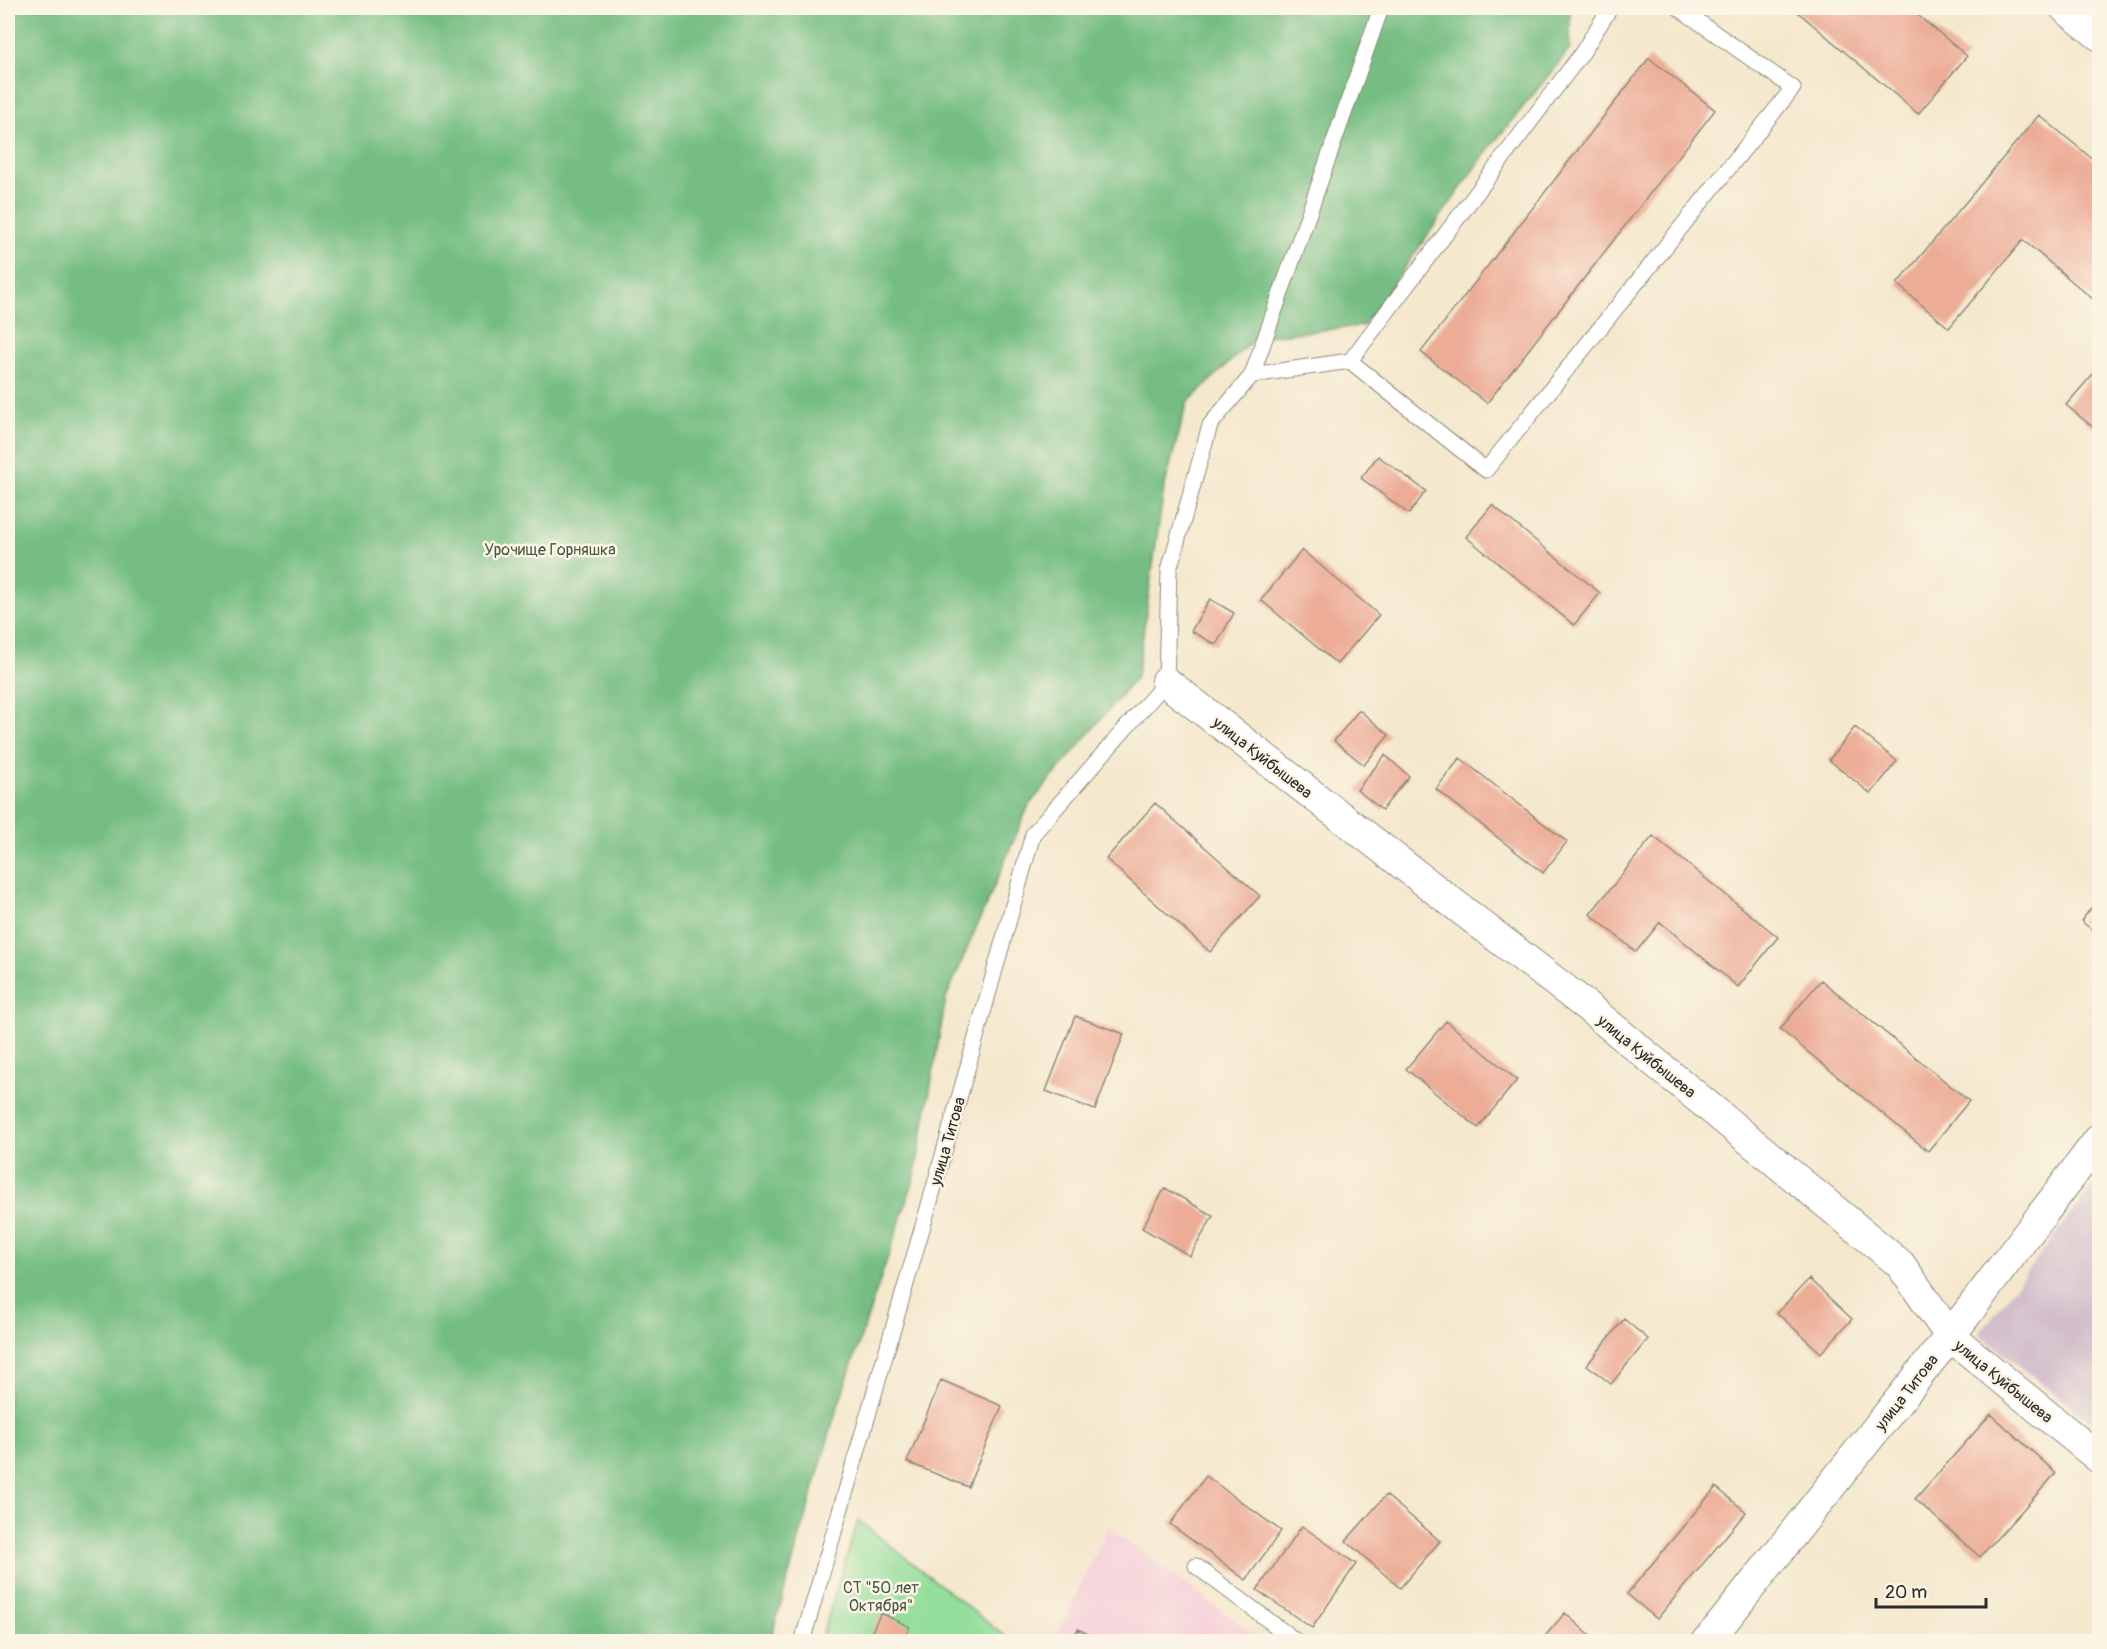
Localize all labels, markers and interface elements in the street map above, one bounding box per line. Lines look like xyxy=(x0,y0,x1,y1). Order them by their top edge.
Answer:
park label: Урочище Горняшка xyxy=(484,540,616,560)
street label: улица Куйбышева xyxy=(1208,712,1316,803)
street label: улица Куйбышева xyxy=(1592,1010,1700,1103)
street label: улица Титова xyxy=(925,1095,970,1189)
street label: улица Куйбышева xyxy=(1949,1335,2057,1428)
street label: улица Титова xyxy=(1870,1351,1943,1436)
scale bar xyxy=(1876,1571,1986,1609)
park label: СТ "50 лет Октября" xyxy=(843,1578,919,1616)
text: 20 m xyxy=(1885,1581,1927,1604)

